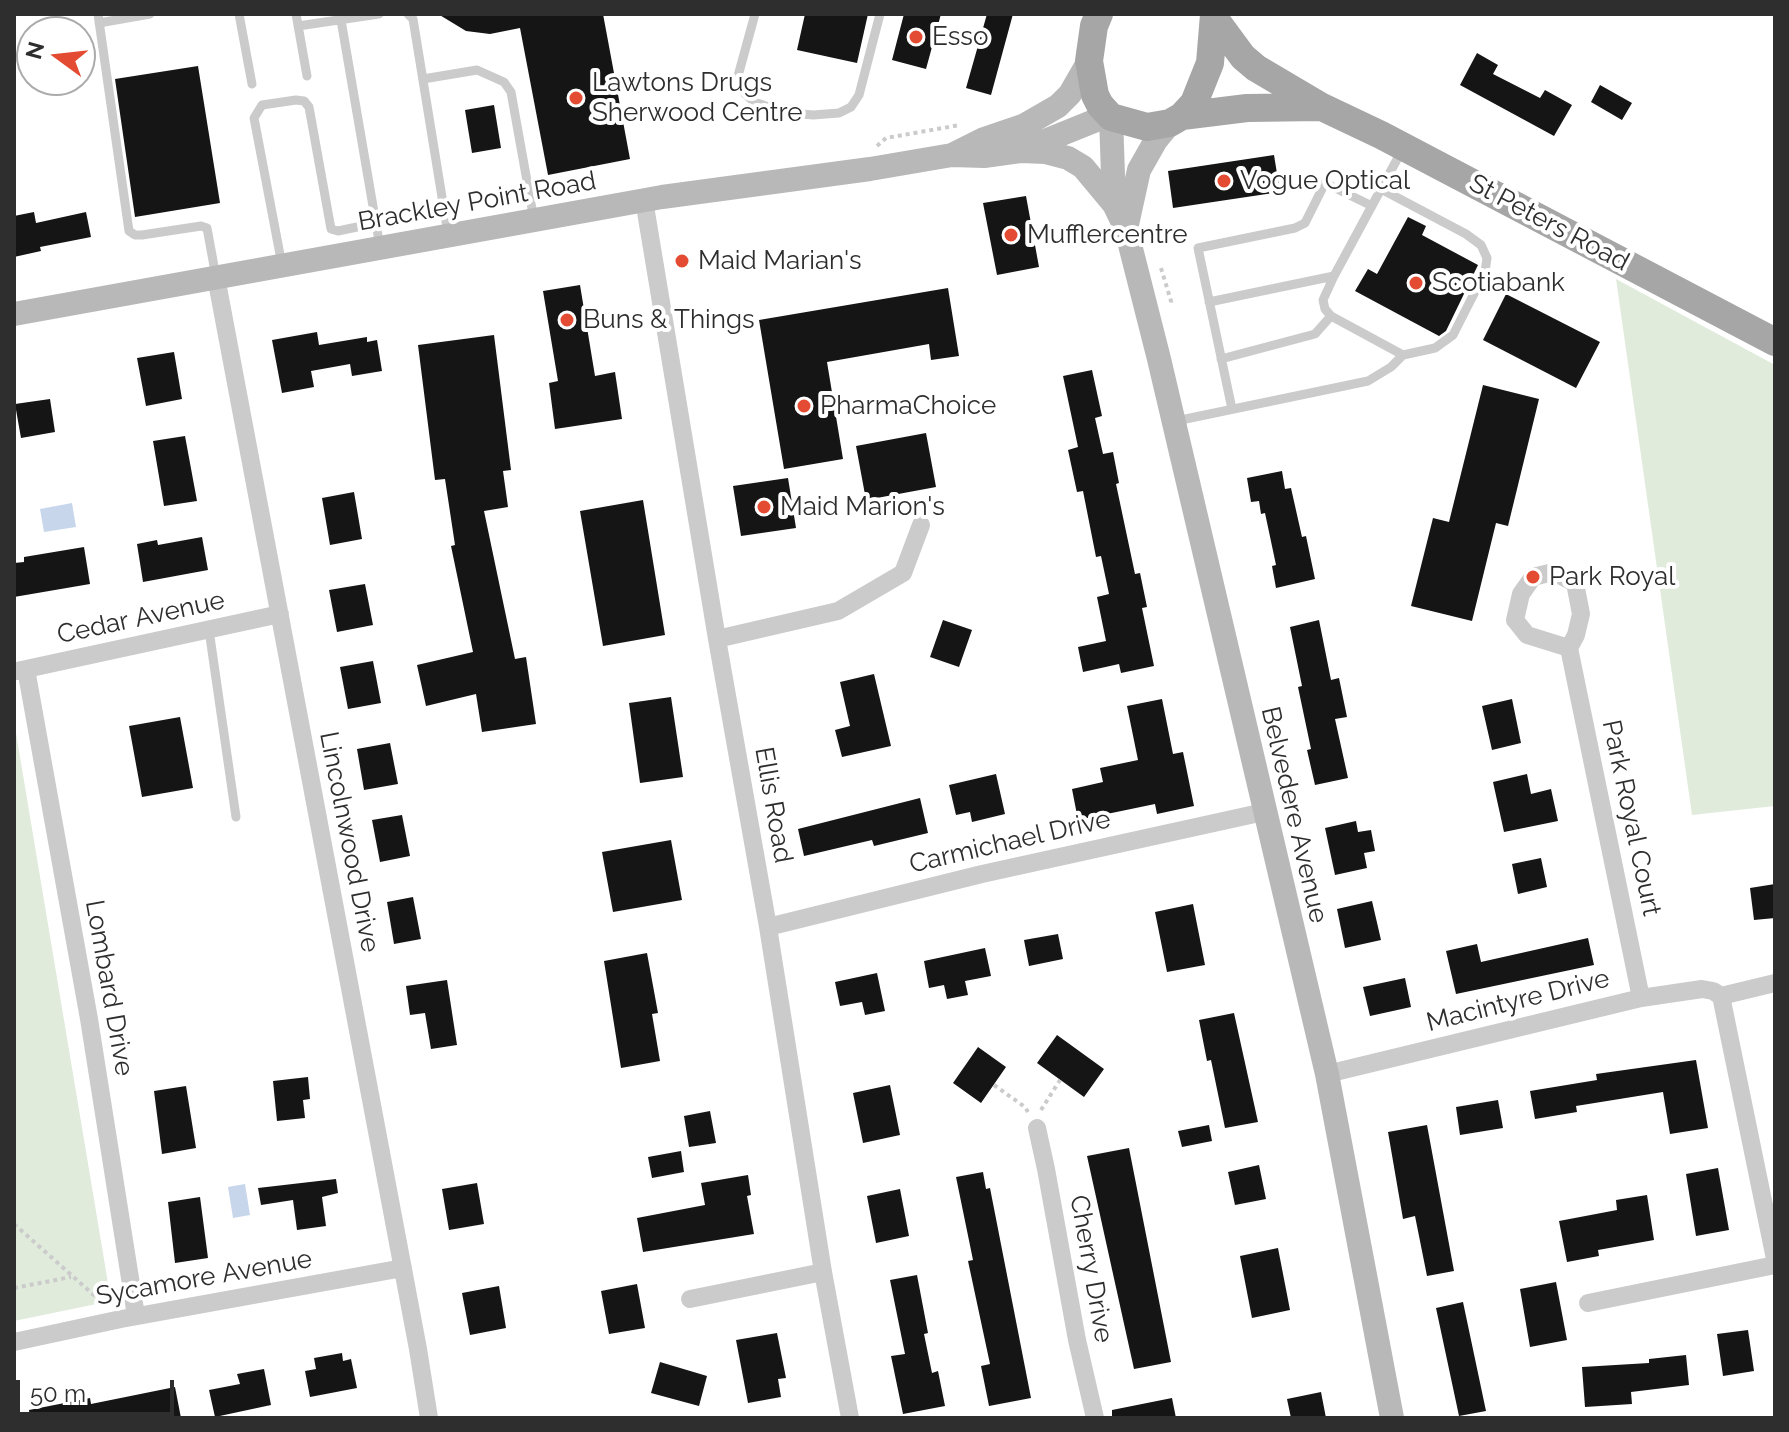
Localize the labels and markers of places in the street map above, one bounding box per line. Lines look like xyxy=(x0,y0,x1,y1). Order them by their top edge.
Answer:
place label: Esso xyxy=(932,21,988,53)
marker: Esso xyxy=(907,28,925,46)
place label: Lawtons Drugs Sherwood Centre xyxy=(592,67,803,128)
marker: Lawtons Drugs Sherwood Centre xyxy=(567,89,585,107)
place label: Vogue Optical xyxy=(1240,165,1410,197)
marker: Vogue Optical xyxy=(1215,172,1233,190)
place label: Mufflercentre xyxy=(1027,219,1188,251)
marker: Mufflercentre xyxy=(1002,226,1020,244)
place label: Maid Marian's xyxy=(698,245,861,277)
marker: Maid Marian's xyxy=(673,252,691,270)
place label: Scotiabank xyxy=(1432,267,1565,299)
marker: Scotiabank xyxy=(1407,274,1425,292)
place label: Buns & Things xyxy=(583,304,755,336)
marker: Buns & Things xyxy=(558,311,576,329)
place label: PharmaChoice xyxy=(820,390,996,422)
marker: PharmaChoice xyxy=(795,397,813,415)
place label: Maid Marion's xyxy=(780,491,945,523)
marker: Maid Marion's xyxy=(755,498,773,516)
place label: Park Royal xyxy=(1549,561,1675,593)
marker: Park Royal xyxy=(1524,568,1542,586)

